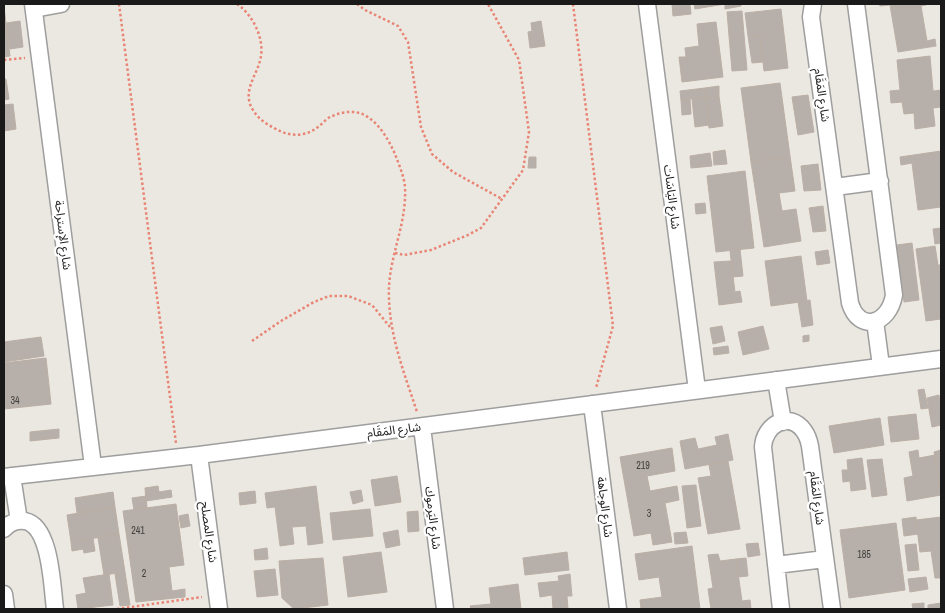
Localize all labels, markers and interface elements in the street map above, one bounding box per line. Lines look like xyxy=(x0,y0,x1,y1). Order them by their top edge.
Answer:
street label: شارع المَقَام xyxy=(809,67,834,123)
street label: شارع اليَاسَات xyxy=(659,164,684,230)
street label: شارع الإستراحة xyxy=(50,199,75,271)
house number: 34 xyxy=(10,394,20,407)
street label: شارع المَقَام xyxy=(366,419,422,442)
house number: 219 xyxy=(636,459,650,472)
street label: شارع المَقَام xyxy=(805,470,828,526)
street label: شارع الوجاهة xyxy=(592,476,617,538)
street label: شارع اليَرموك xyxy=(420,486,445,551)
street label: شارع المصلح xyxy=(196,500,221,564)
house number: 3 xyxy=(647,507,652,520)
house number: 241 xyxy=(131,524,145,537)
house number: 185 xyxy=(857,548,871,561)
house number: 2 xyxy=(142,567,147,580)

